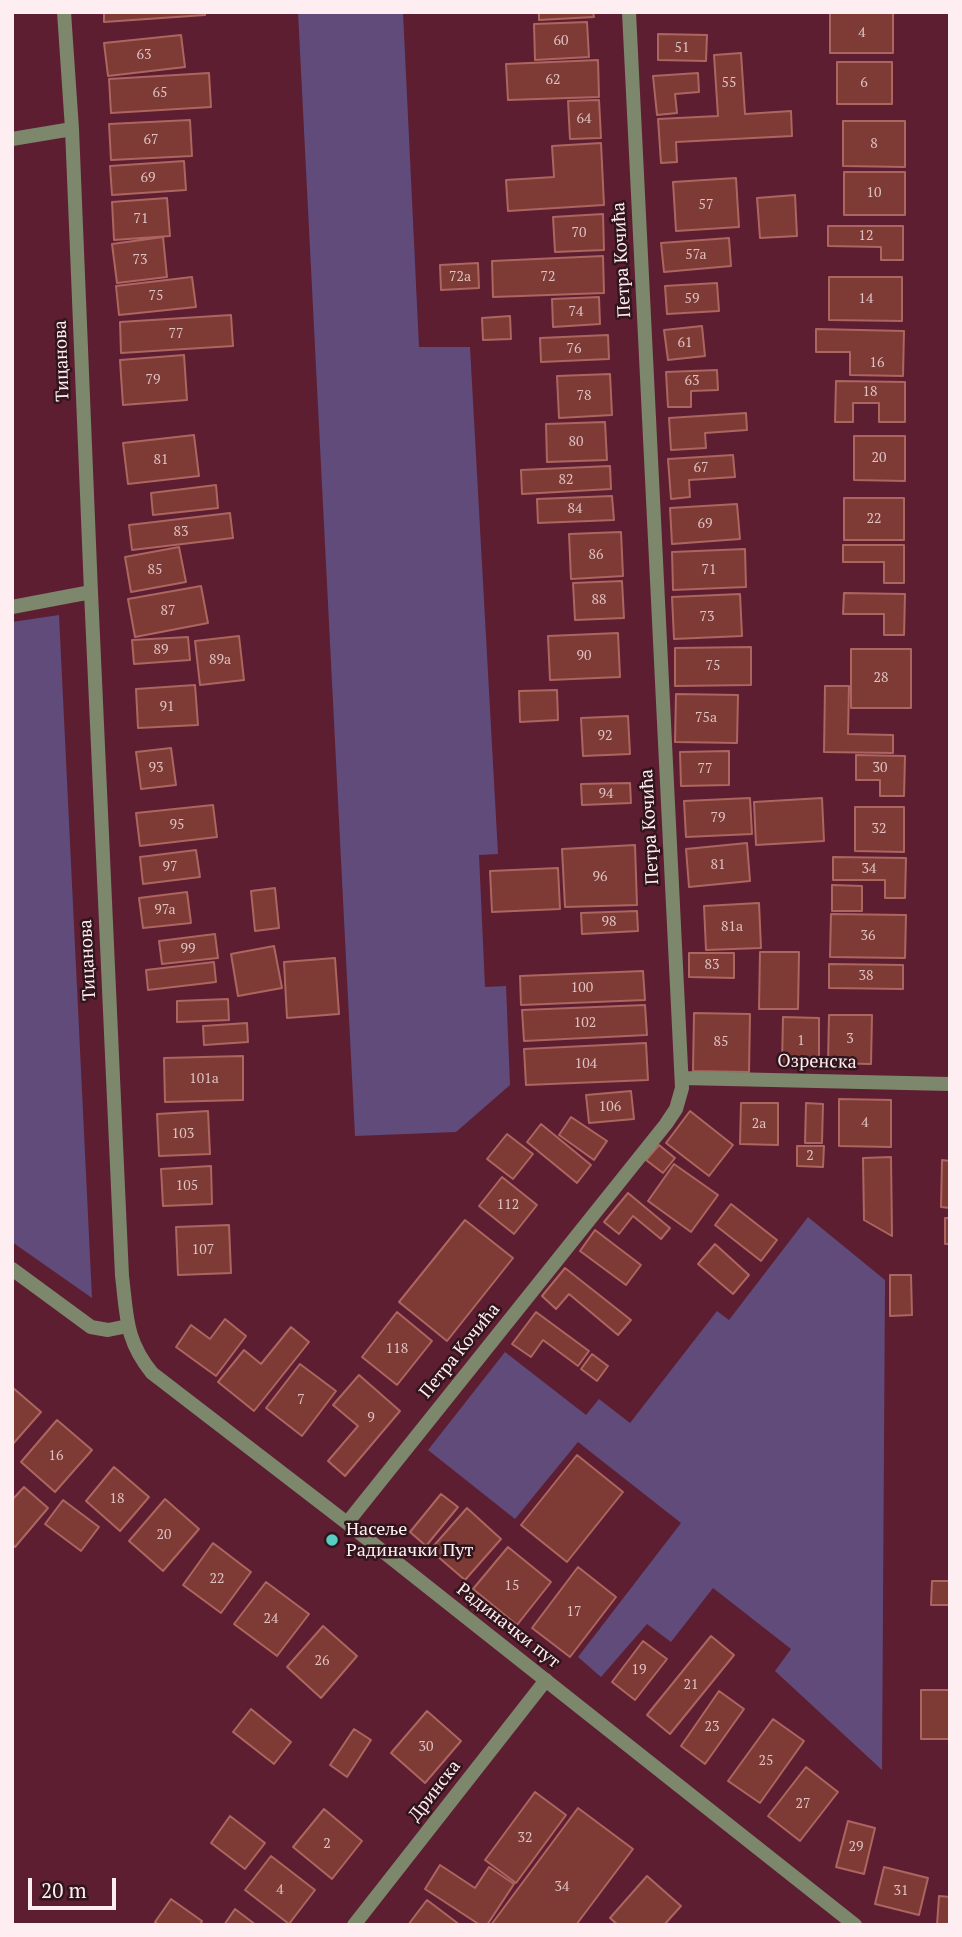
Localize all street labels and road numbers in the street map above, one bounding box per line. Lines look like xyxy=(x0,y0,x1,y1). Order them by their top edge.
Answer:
street label: Петра Кочића xyxy=(608,202,636,318)
street label: Тицанова xyxy=(50,320,74,402)
street label: Петра Кочића xyxy=(636,769,664,885)
street label: Тицанова xyxy=(75,919,101,1001)
street label: Озренска xyxy=(777,1051,857,1073)
street label: Петра Кочића xyxy=(415,1299,505,1403)
street label: Радиначки пут xyxy=(452,1579,564,1673)
street label: Дринска xyxy=(404,1756,466,1826)

